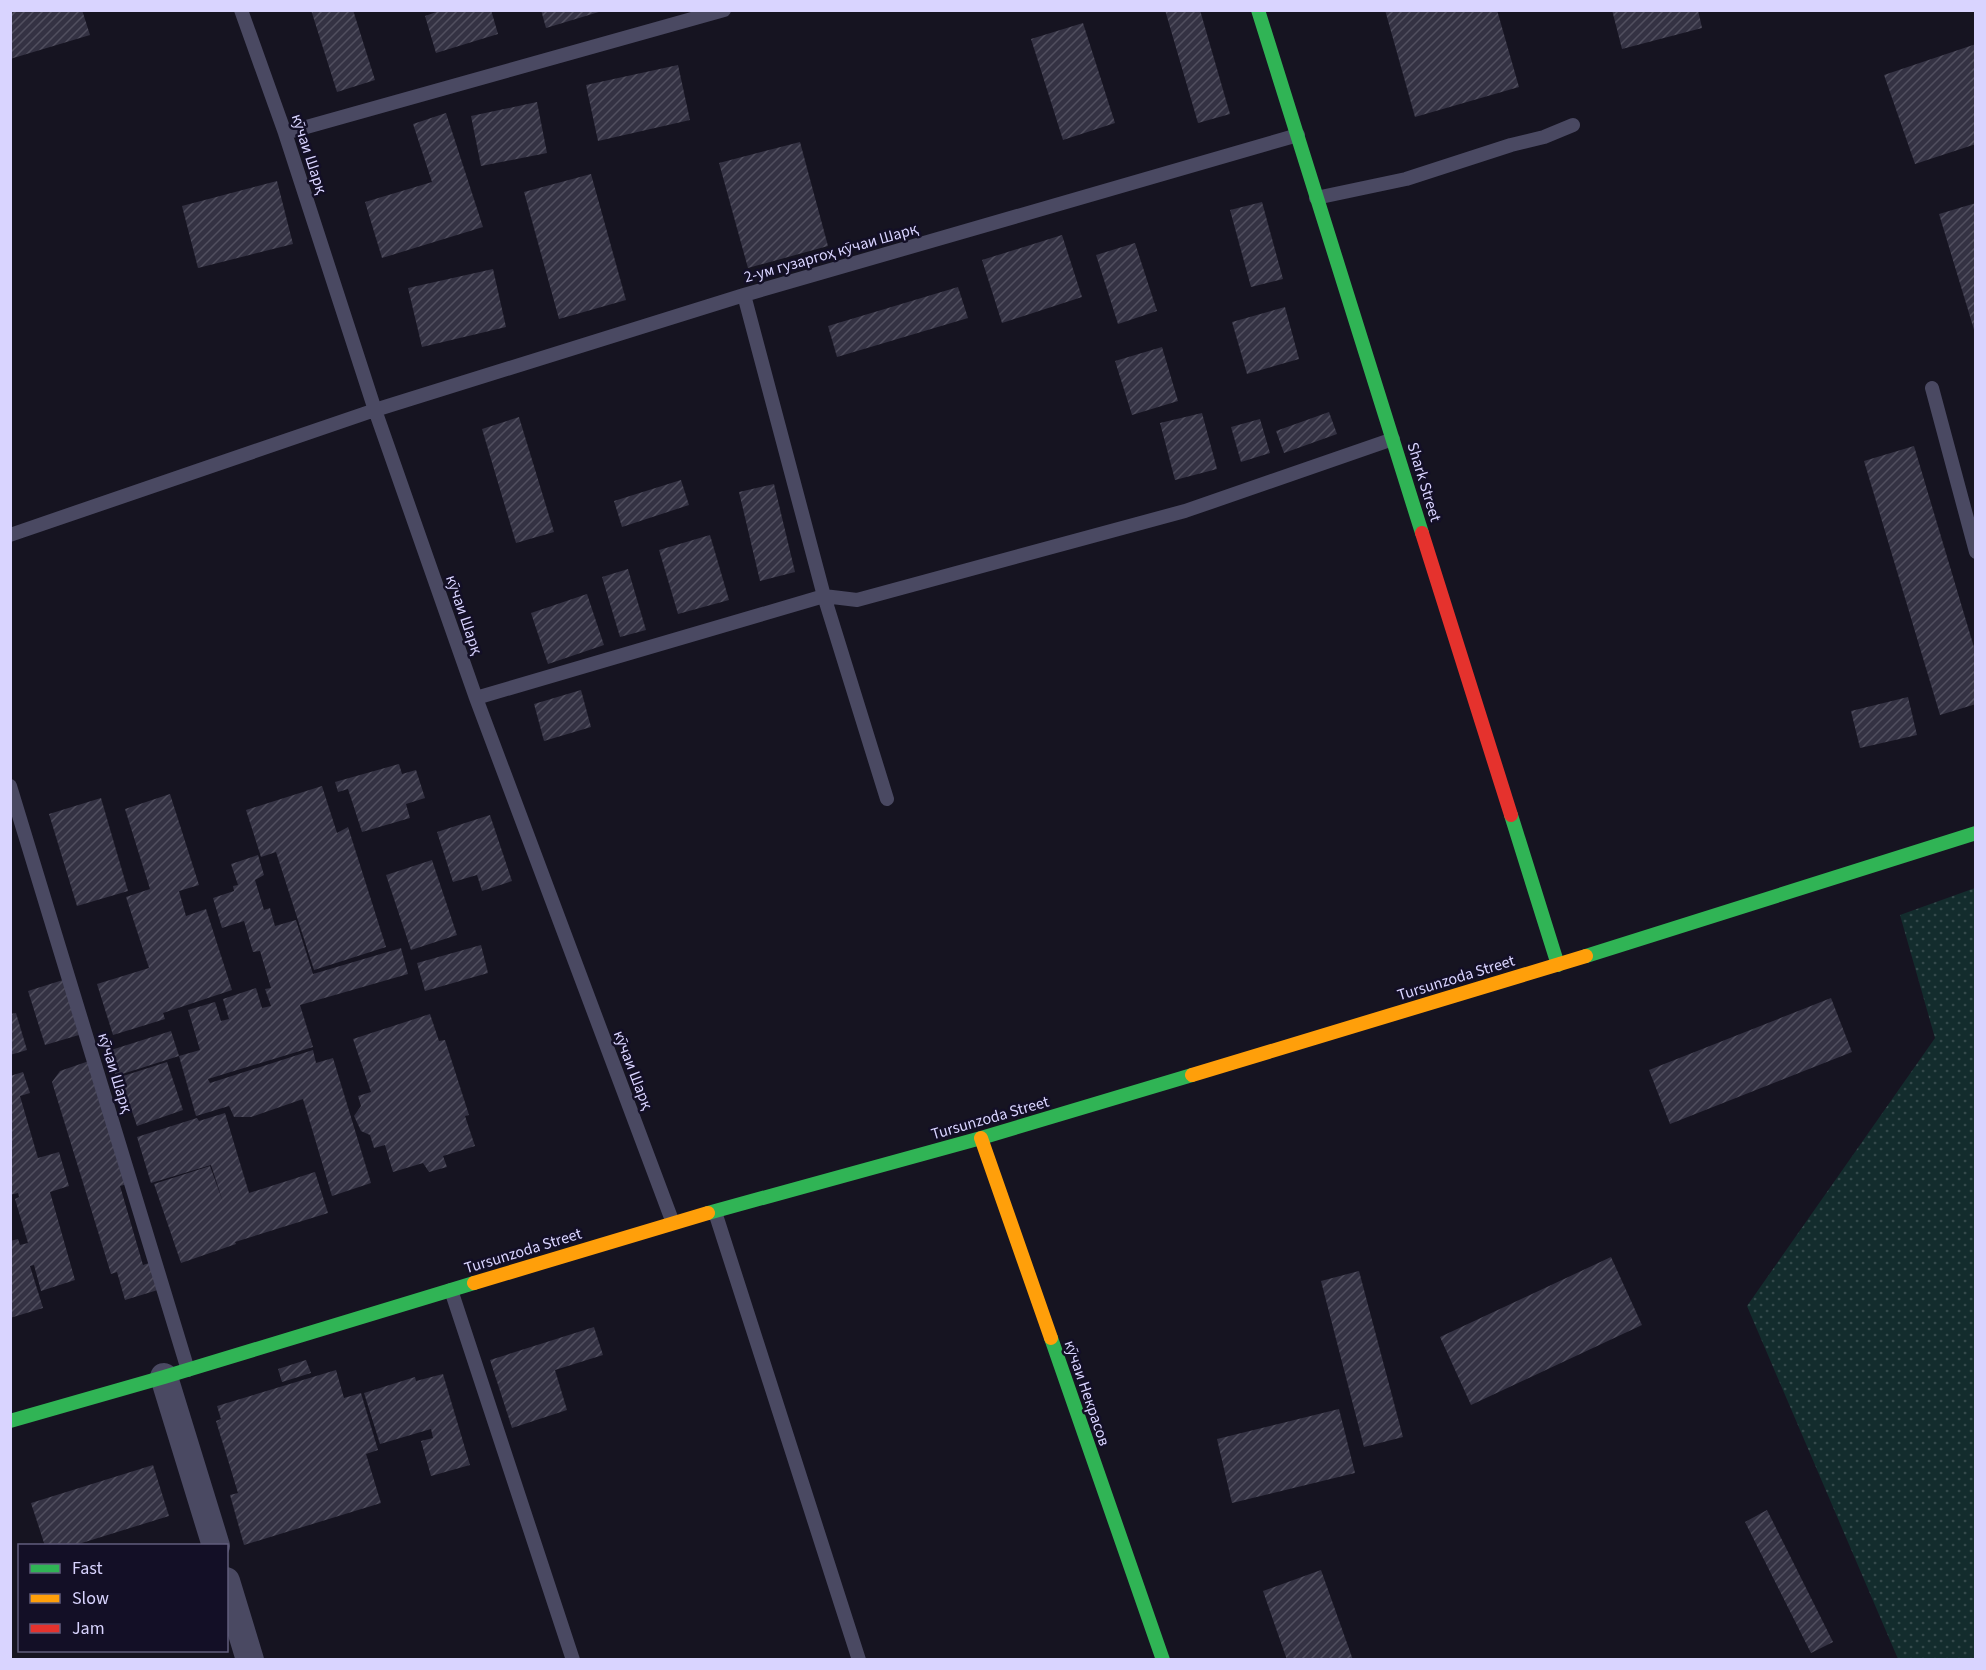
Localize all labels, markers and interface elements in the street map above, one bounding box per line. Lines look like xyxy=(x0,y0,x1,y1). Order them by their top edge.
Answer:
street label: кӯчаи Шарқ xyxy=(286,111,332,197)
street label: 2-ум гузаргоҳ кӯчаи Шарқ xyxy=(741,217,921,288)
street label: Shark Street xyxy=(1401,440,1447,525)
street label: кӯчаи Шарқ xyxy=(440,572,488,658)
street label: Tursunzoda Street xyxy=(1395,950,1518,1006)
street label: кӯчаи Шарқ xyxy=(608,1027,658,1113)
street label: кӯчаи Шарқ xyxy=(92,1030,138,1116)
street label: Tursunzoda Street xyxy=(928,1090,1052,1145)
street label: Tursunzoda Street xyxy=(462,1223,585,1279)
street label: кӯчаи Некрасов xyxy=(1059,1337,1115,1449)
legend xyxy=(18,1544,228,1652)
text: Fast xyxy=(72,1556,103,1581)
text: Slow xyxy=(72,1586,109,1611)
text: Jam xyxy=(72,1616,105,1641)

